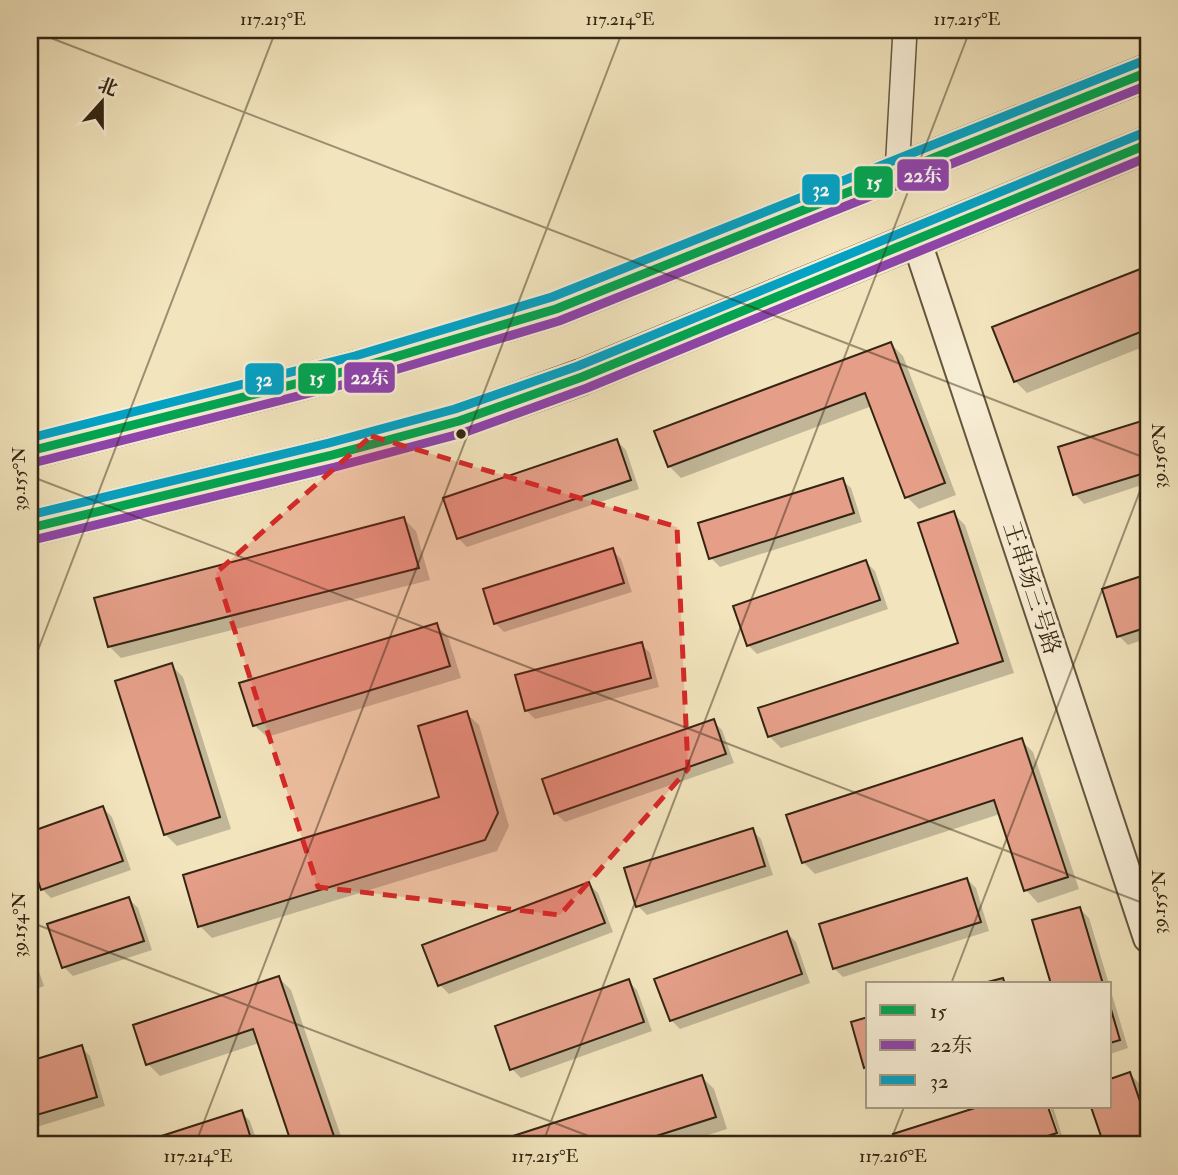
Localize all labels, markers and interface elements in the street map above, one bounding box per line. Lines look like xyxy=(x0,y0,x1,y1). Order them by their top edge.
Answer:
text: 117.213°E xyxy=(240,8,306,31)
text: 117.214°E xyxy=(586,8,654,31)
text: 117.215°E xyxy=(934,8,1000,31)
north arrow xyxy=(66,66,136,136)
text: 北 xyxy=(95,72,121,102)
line badge: 22东 xyxy=(896,158,950,192)
text: 22东 xyxy=(904,164,942,188)
line badge: 15 xyxy=(853,165,894,199)
text: 15 xyxy=(866,171,882,195)
line badge: 32 xyxy=(801,173,841,206)
text: 32 xyxy=(813,178,830,202)
line badge: 22东 xyxy=(343,361,396,394)
line badge: 32 xyxy=(244,362,285,396)
line badge: 15 xyxy=(297,362,337,395)
text: 22东 xyxy=(351,366,389,390)
text: 15 xyxy=(309,367,325,391)
text: 32 xyxy=(256,368,273,392)
text: 39.156°N xyxy=(1148,423,1171,489)
unlabelled marker xyxy=(454,427,468,441)
text: 39.155°N xyxy=(8,447,31,511)
street label: 王串场三号路 xyxy=(997,518,1067,658)
text: 39.155°N xyxy=(1148,870,1171,934)
text: 39.154°N xyxy=(8,892,31,958)
legend xyxy=(866,982,1112,1108)
text: 15 xyxy=(930,998,947,1025)
text: 22东 xyxy=(930,1032,972,1059)
text: 32 xyxy=(930,1068,949,1095)
text: 117.214°E xyxy=(164,1145,232,1168)
text: 117.215°E xyxy=(512,1145,578,1168)
text: 117.216°E xyxy=(859,1145,927,1168)

